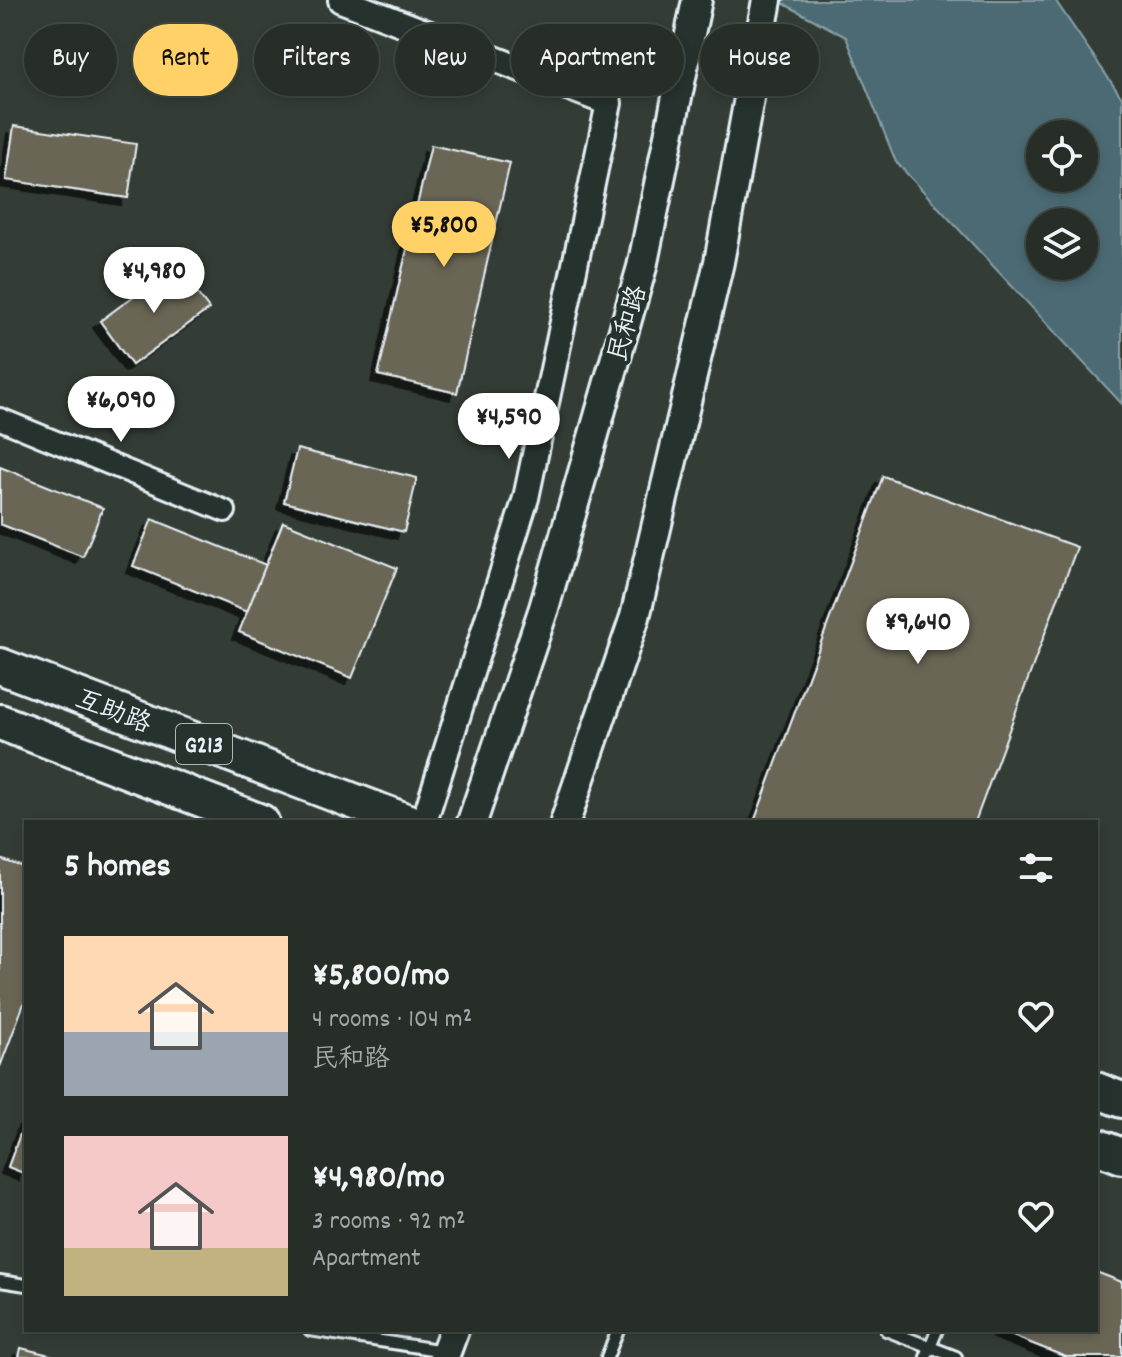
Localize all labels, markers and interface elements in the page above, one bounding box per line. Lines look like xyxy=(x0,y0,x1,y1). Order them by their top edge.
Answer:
chip: Buy xyxy=(24,24,117,96)
chip: Rent xyxy=(133,24,238,96)
chip: Filters xyxy=(254,24,379,96)
chip: New xyxy=(395,24,495,96)
chip: Apartment xyxy=(511,24,684,96)
chip: House xyxy=(700,24,819,96)
map controls xyxy=(1026,120,1098,280)
button: locate xyxy=(1026,120,1098,192)
pin: ¥5,800 xyxy=(379,201,509,269)
text: ¥5,800 xyxy=(410,208,478,245)
button: layers xyxy=(1026,208,1098,280)
pin: ¥4,980 xyxy=(89,247,219,315)
text: ¥4,980 xyxy=(122,254,186,291)
street label: 民和路 xyxy=(601,281,658,367)
pin: ¥6,090 xyxy=(56,376,186,444)
text: ¥6,090 xyxy=(86,383,156,420)
pin: ¥4,590 xyxy=(444,393,574,461)
text: ¥4,590 xyxy=(476,400,542,437)
pin: ¥9,640 xyxy=(853,598,983,666)
text: ¥9,640 xyxy=(884,605,952,642)
street label: 互助路 xyxy=(70,682,156,745)
road number: G213 xyxy=(176,724,232,764)
text: 5 homes xyxy=(64,844,171,893)
icon: filters xyxy=(1014,846,1058,890)
text: ¥5,800/mo xyxy=(312,953,450,1002)
icon: home xyxy=(128,968,224,1064)
icon: heart xyxy=(1014,994,1058,1038)
text: 4 rooms · 104 m² xyxy=(312,1002,472,1039)
text: 民和路 xyxy=(312,1042,390,1079)
text: ¥4,980/mo xyxy=(312,1155,445,1204)
icon: home xyxy=(128,1168,224,1264)
icon: heart xyxy=(1014,1194,1058,1238)
text: 3 rooms · 92 m² xyxy=(312,1204,466,1241)
text: Apartment xyxy=(312,1241,421,1278)

